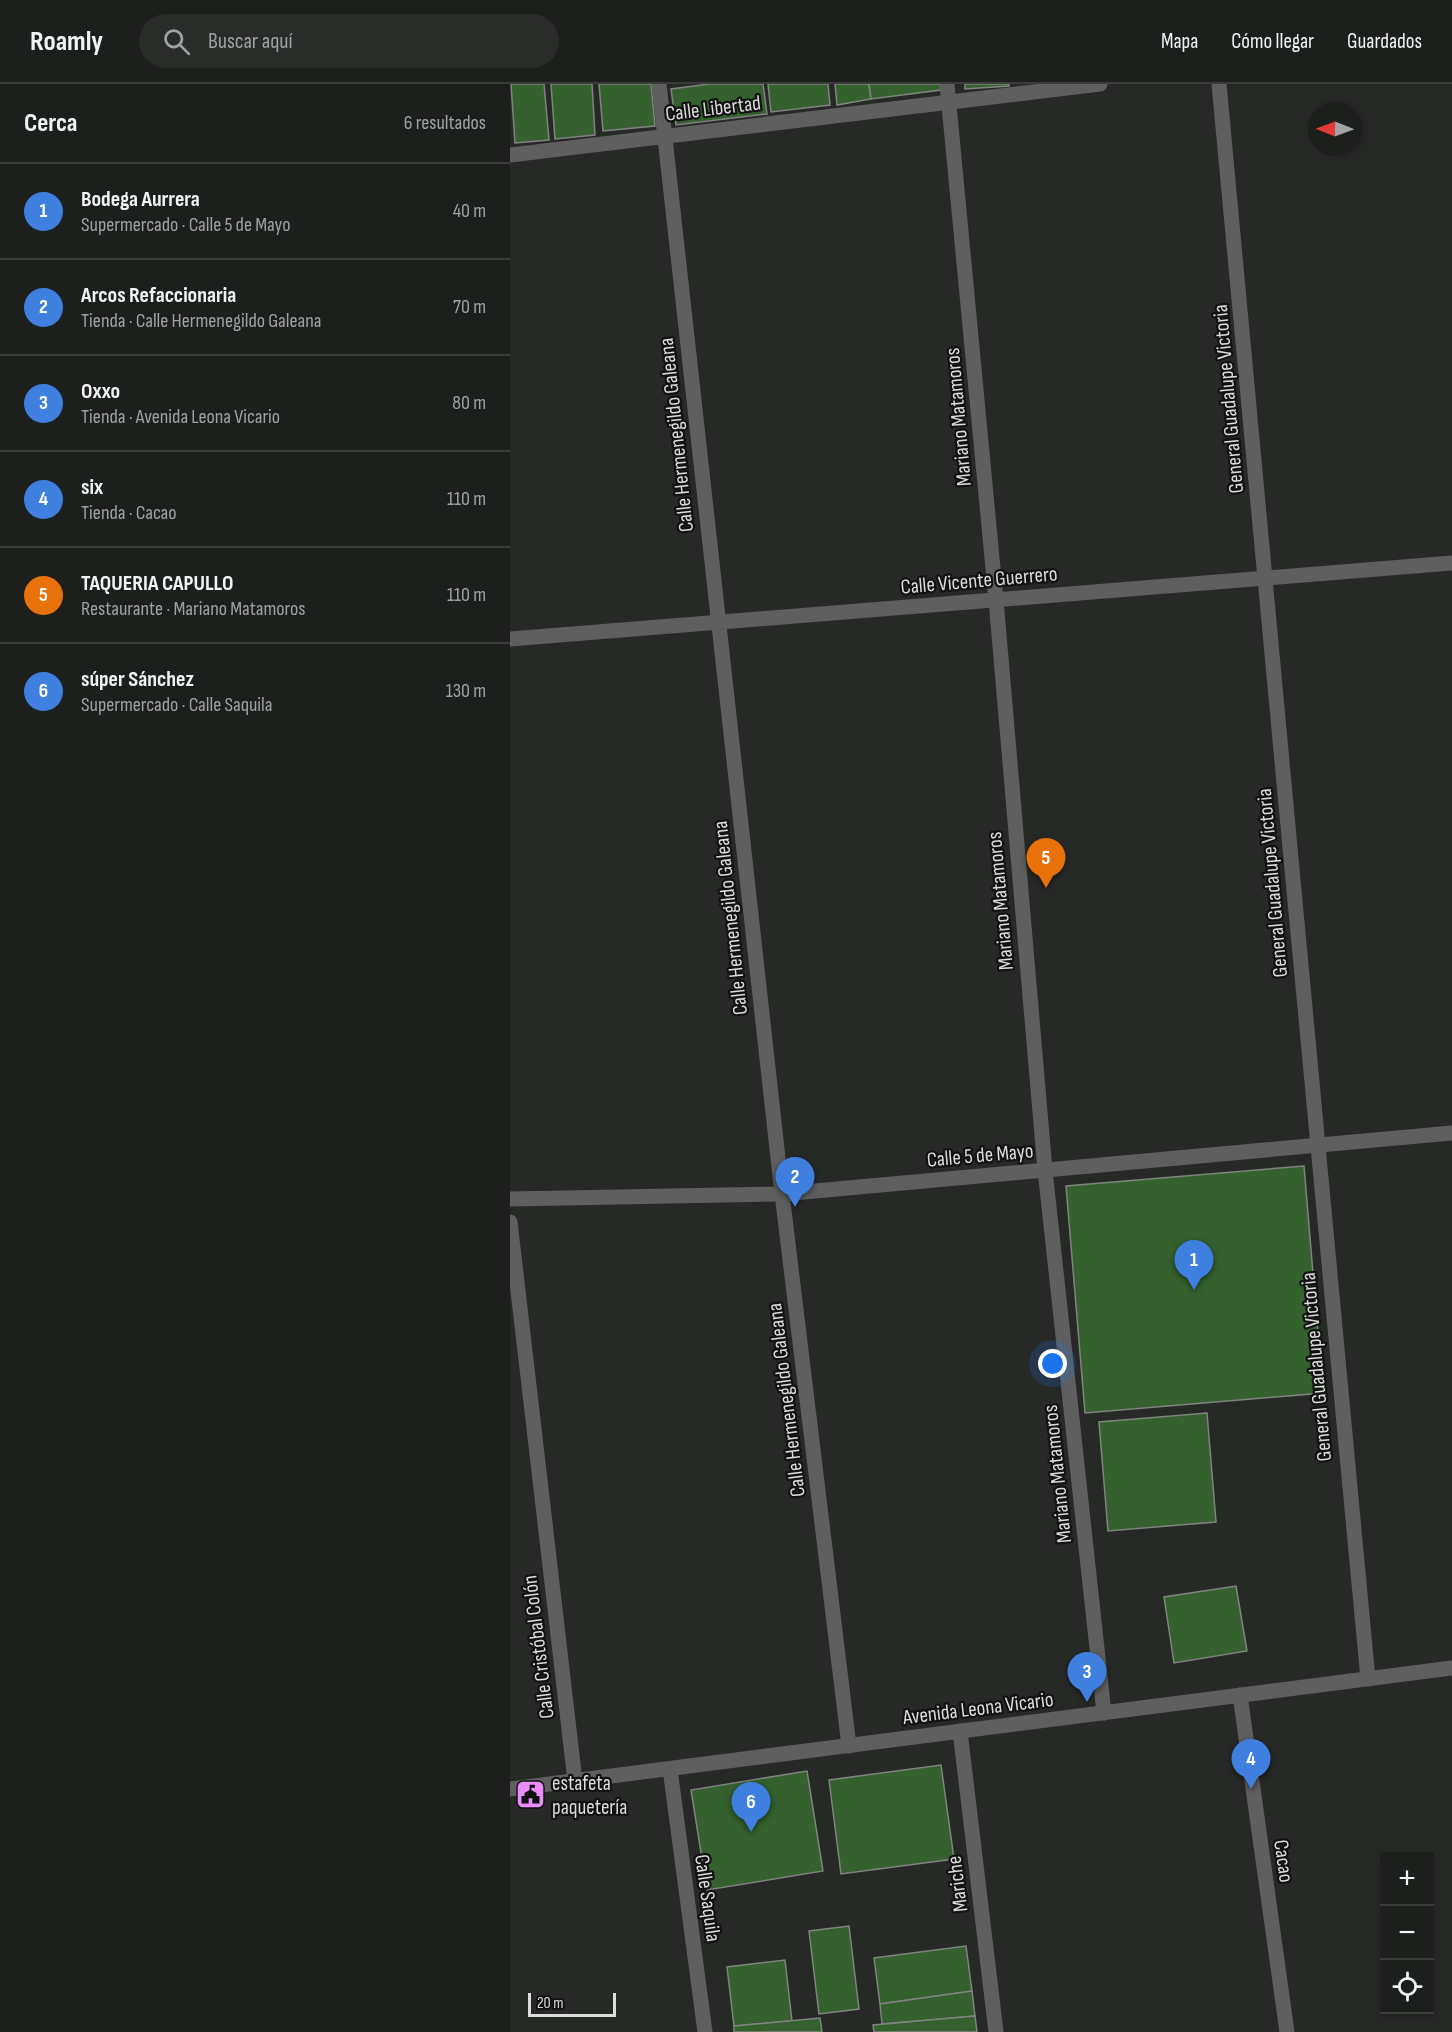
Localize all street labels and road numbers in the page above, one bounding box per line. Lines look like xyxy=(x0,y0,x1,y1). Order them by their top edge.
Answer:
street label: Calle Libertad xyxy=(664,90,762,127)
street label: General Guadalupe Victoria xyxy=(1208,304,1249,494)
street label: Calle Hermenegildo Galeana xyxy=(654,337,699,533)
street label: Mariano Matamoros xyxy=(940,347,977,487)
street label: Calle Vicente Guerrero xyxy=(900,561,1058,600)
street label: General Guadalupe Victoria xyxy=(1252,788,1293,978)
street label: Calle Hermenegildo Galeana xyxy=(708,820,753,1016)
street label: Mariano Matamoros xyxy=(982,831,1019,971)
street label: Calle 5 de Mayo xyxy=(926,1138,1034,1173)
street label: General Guadalupe Victoria xyxy=(1296,1272,1337,1462)
street label: Calle Hermenegildo Galeana xyxy=(762,1302,811,1498)
street label: Mariano Matamoros xyxy=(1038,1404,1077,1544)
street label: Calle Cristóbal Colón xyxy=(517,1574,560,1720)
street label: Avenida Leona Vicario xyxy=(900,1687,1055,1730)
street label: Cacao xyxy=(1268,1838,1299,1884)
street label: Calle Saquila xyxy=(689,1853,726,1943)
street label: Mariche xyxy=(942,1854,973,1913)

